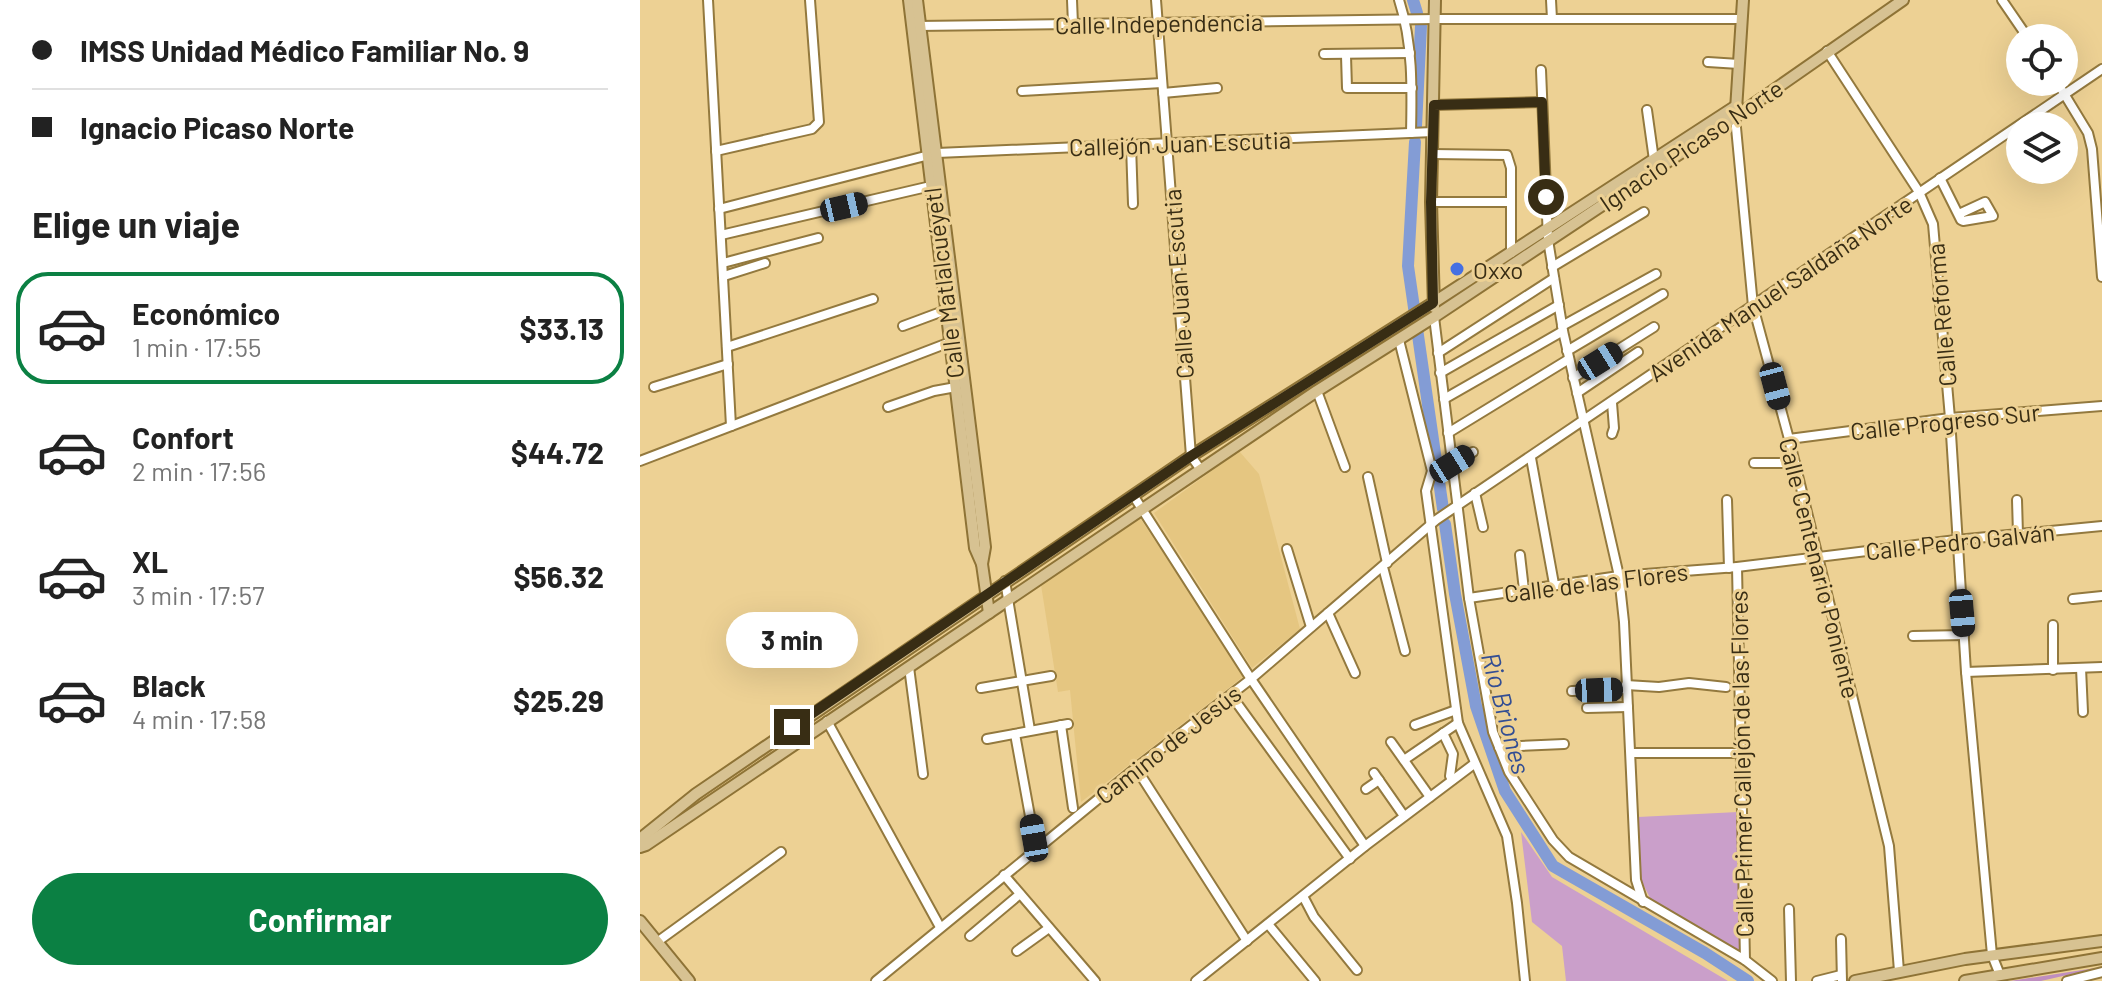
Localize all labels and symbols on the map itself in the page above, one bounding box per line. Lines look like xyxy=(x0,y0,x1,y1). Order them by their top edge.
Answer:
street label: Calle Independencia xyxy=(1055,7,1263,39)
street label: Ignacio Picaso Norte xyxy=(1594,73,1788,217)
street label: Callejón Juan Escutia xyxy=(1068,125,1292,161)
route start xyxy=(1528,179,1564,215)
street label: Calle Matlalcuéyetl xyxy=(917,186,969,380)
street label: Calle Juan Escutia xyxy=(1157,188,1199,380)
street label: Avenida Manuel Saldaña Norte xyxy=(1643,189,1917,387)
car xyxy=(818,190,870,224)
street label: Calle Reforma xyxy=(1920,242,1962,388)
place label: Oxxo xyxy=(1473,255,1523,284)
marker: Oxxo xyxy=(1448,260,1466,278)
car xyxy=(1573,338,1627,384)
car xyxy=(1757,360,1793,412)
street label: Calle Progreso Sur xyxy=(1849,397,2041,445)
street label: Calle Centenario Poniente xyxy=(1774,435,1866,701)
car xyxy=(1425,441,1479,487)
street label: Calle Pedro Galván xyxy=(1864,517,2056,565)
street label: Calle de las Flores xyxy=(1502,556,1690,608)
car xyxy=(1948,588,1976,638)
street label: Calle Primer Callejón de las Flores xyxy=(1723,590,1759,938)
callout: 3 min xyxy=(726,611,858,667)
water label: Rio Briones xyxy=(1476,649,1538,777)
car xyxy=(1575,677,1623,703)
street label: Camino de Jesús xyxy=(1090,678,1246,810)
route end xyxy=(774,709,810,745)
car xyxy=(1018,812,1050,864)

